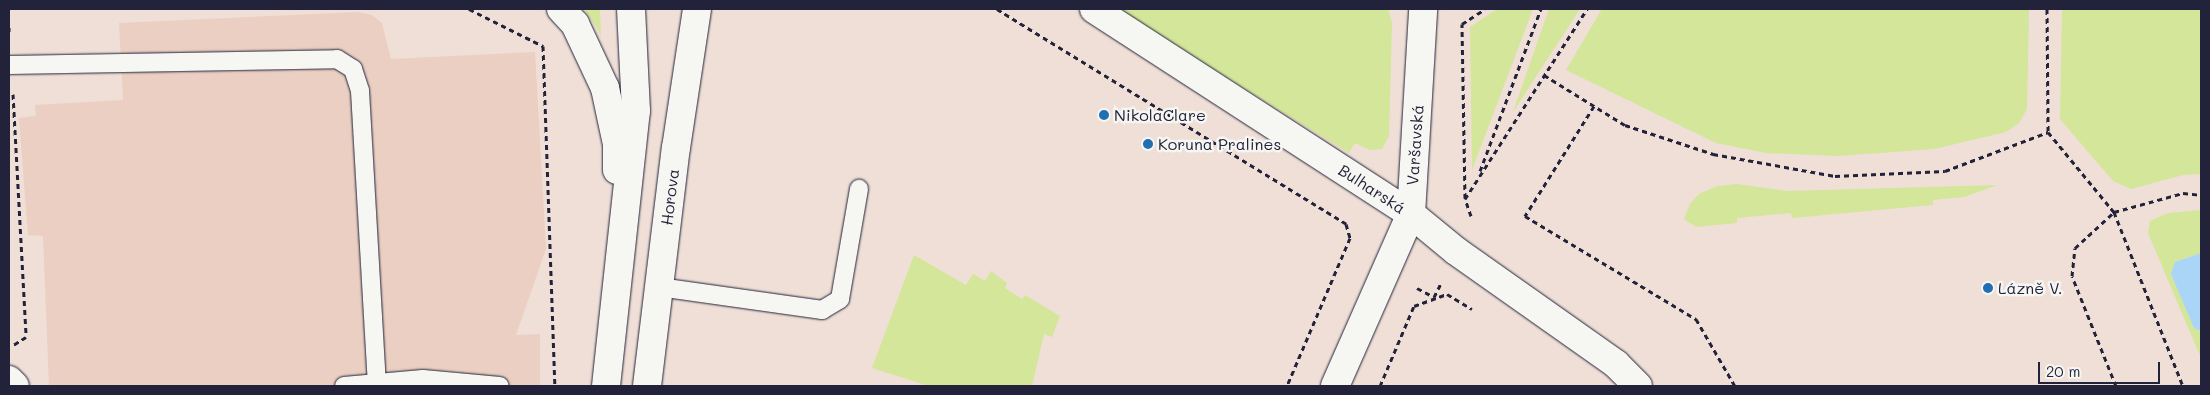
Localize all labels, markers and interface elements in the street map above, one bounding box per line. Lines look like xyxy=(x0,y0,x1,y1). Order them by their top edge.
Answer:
street label: Varšavská xyxy=(1403,104,1427,186)
place label: NikolaClare xyxy=(1114,105,1206,125)
marker: NikolaClare xyxy=(1098,109,1110,121)
place label: Koruna Pralines xyxy=(1158,134,1281,154)
marker: Koruna Pralines xyxy=(1142,138,1154,150)
street label: Bulharská xyxy=(1335,160,1409,218)
street label: Horova xyxy=(657,168,683,226)
place label: Lázně V. xyxy=(1998,278,2063,298)
marker: Lázně V. xyxy=(1982,282,1994,294)
scale bar xyxy=(2040,352,2162,384)
text: 20 m xyxy=(2046,361,2080,381)

